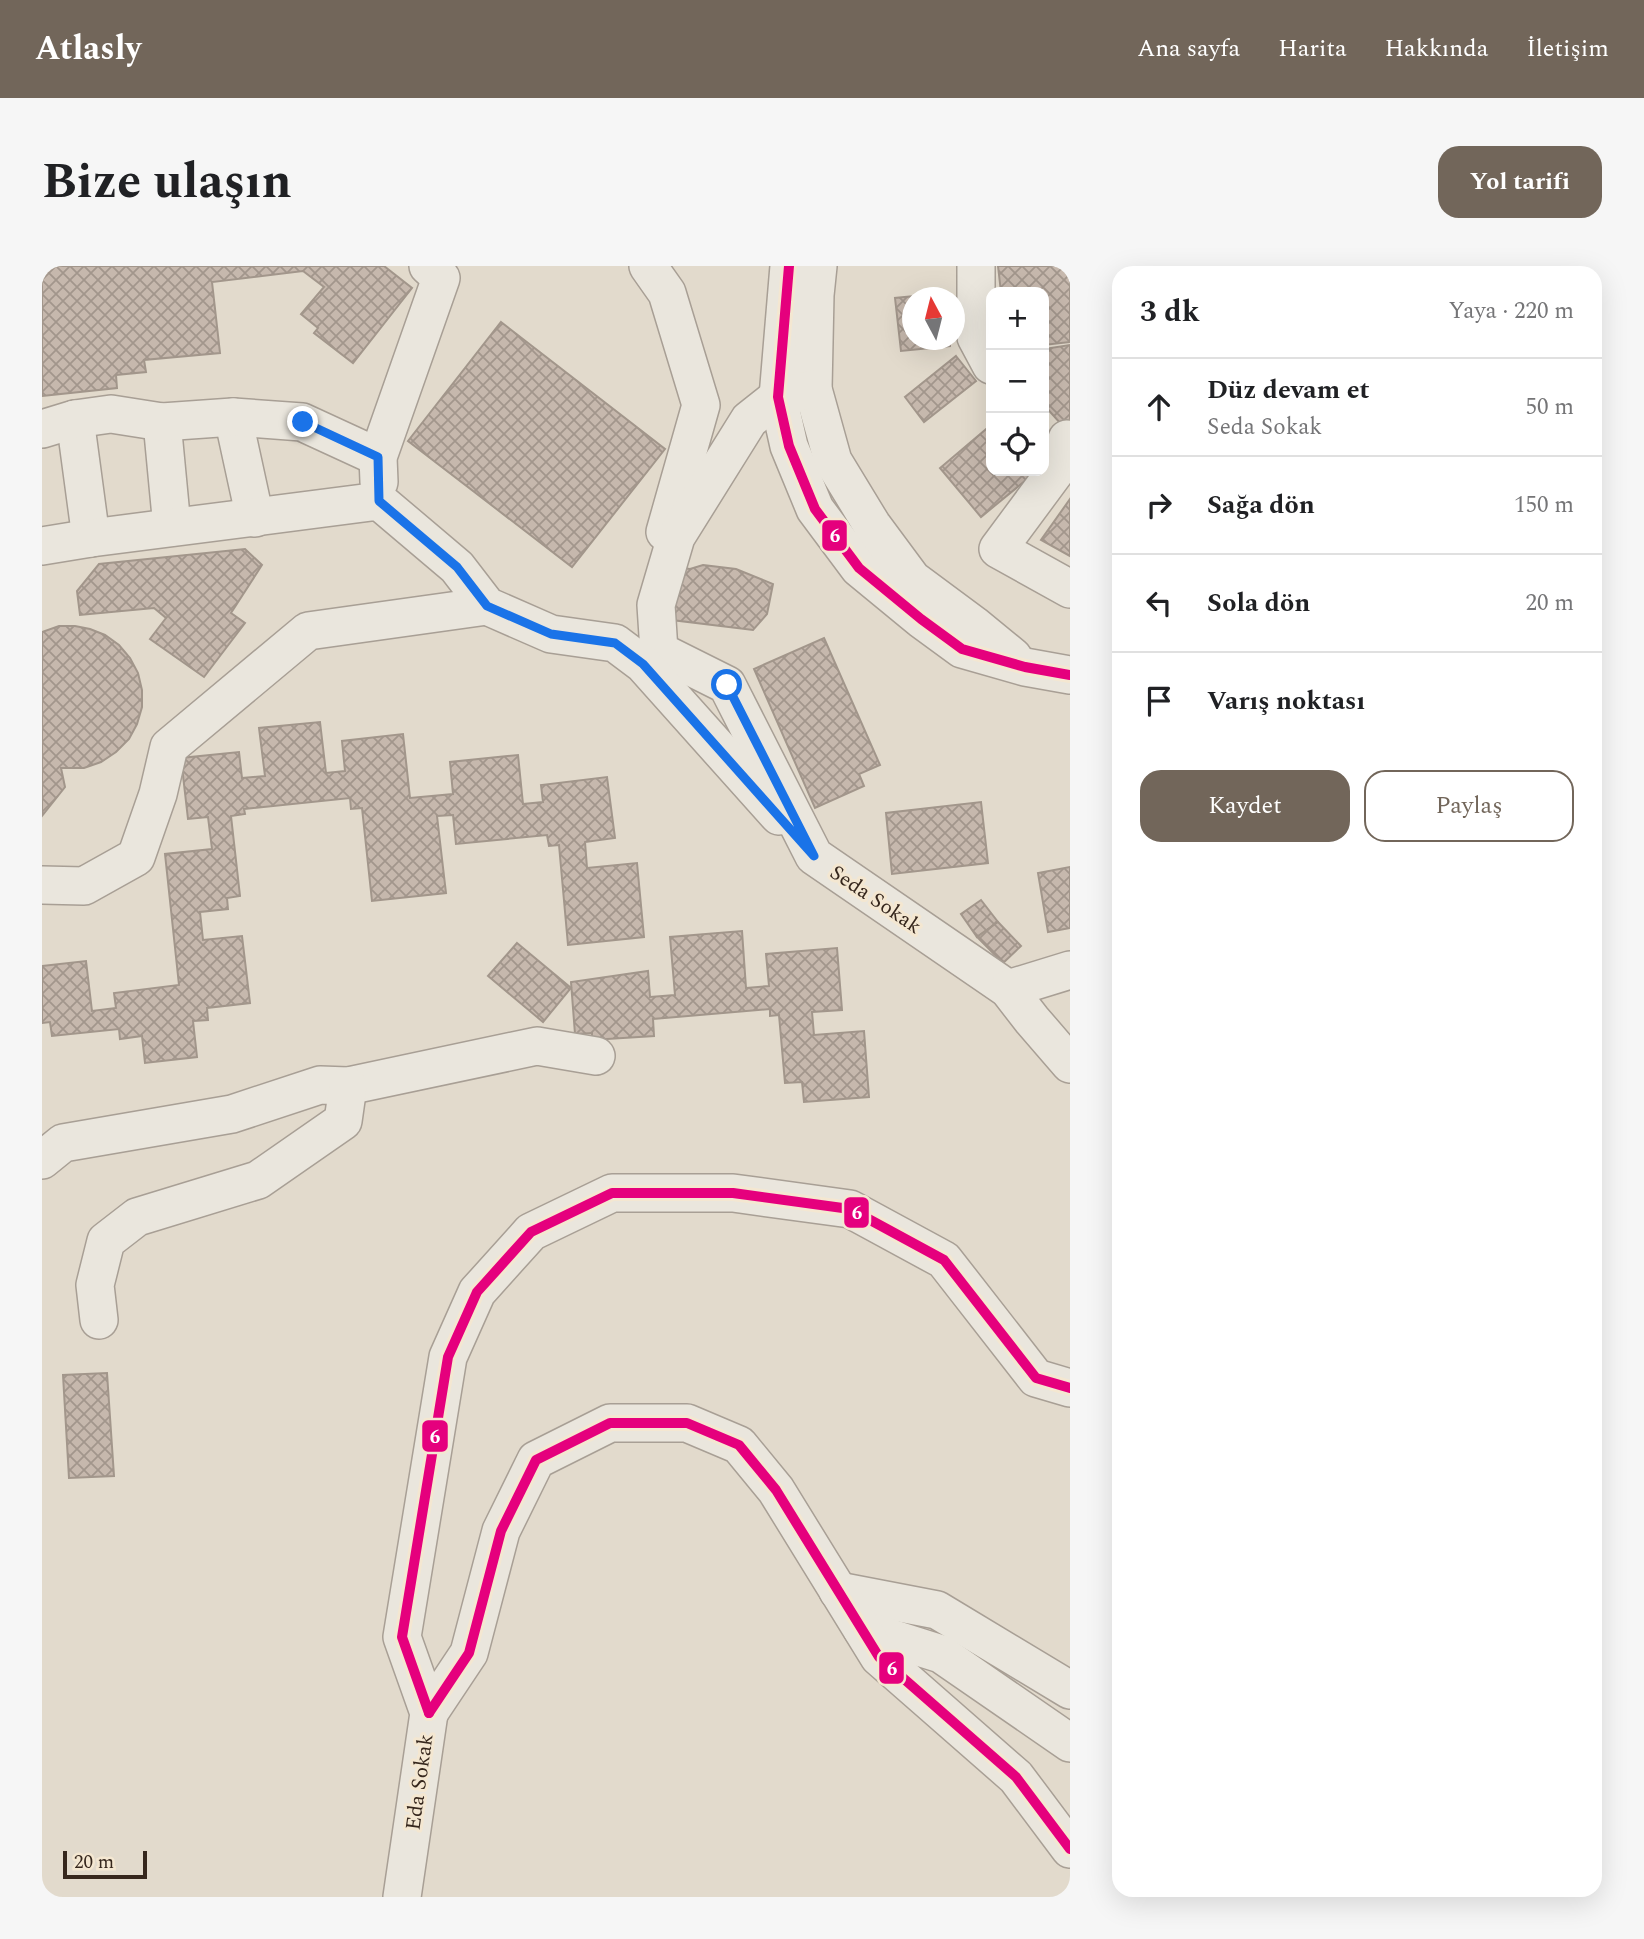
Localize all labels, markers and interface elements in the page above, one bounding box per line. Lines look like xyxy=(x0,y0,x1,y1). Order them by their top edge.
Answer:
text: Atlasly xyxy=(35,24,141,74)
text: Ana sayfa xyxy=(1137,31,1240,67)
text: Harita xyxy=(1278,31,1347,67)
text: Hakkında xyxy=(1385,31,1488,67)
text: İletişim xyxy=(1526,31,1609,67)
text: Bize ulaşın xyxy=(42,145,292,220)
button: Yol tarifi xyxy=(1438,146,1602,218)
north arrow xyxy=(902,287,965,350)
map controls xyxy=(986,287,1049,476)
button: + xyxy=(986,287,1049,350)
text: 3 dk xyxy=(1140,289,1200,335)
text: Yaya · 220 m xyxy=(1448,294,1574,329)
button: − xyxy=(986,350,1049,413)
text: Düz devam et xyxy=(1207,370,1370,410)
icon: ahead xyxy=(1140,388,1178,426)
text: 50 m xyxy=(1525,390,1574,425)
route end xyxy=(287,406,318,437)
text: Seda Sokak xyxy=(1207,410,1322,445)
button: locate xyxy=(986,413,1049,476)
text: Sağa dön xyxy=(1207,485,1315,525)
icon: right xyxy=(1140,486,1178,524)
text: 150 m xyxy=(1514,488,1574,523)
line badge: 6 xyxy=(821,519,848,552)
text: 6 xyxy=(830,522,841,551)
text: Sola dön xyxy=(1207,583,1310,623)
icon: left xyxy=(1140,584,1178,622)
text: 20 m xyxy=(1525,586,1574,621)
route start xyxy=(711,669,742,700)
text: Varış noktası xyxy=(1207,681,1365,721)
icon: arrive xyxy=(1140,682,1178,720)
button: Kaydet xyxy=(1140,770,1350,842)
button: Paylaş xyxy=(1364,770,1574,842)
street label: Seda Sokak xyxy=(823,857,928,943)
line badge: 6 xyxy=(843,1196,870,1229)
text: 6 xyxy=(852,1199,863,1228)
line badge: 6 xyxy=(421,1419,449,1453)
text: 6 xyxy=(430,1423,441,1452)
line badge: 6 xyxy=(878,1651,905,1685)
text: 6 xyxy=(887,1655,898,1684)
street label: Eda Sokak xyxy=(397,1732,443,1832)
scale bar xyxy=(63,1848,147,1880)
text: 20 m xyxy=(74,1848,114,1877)

